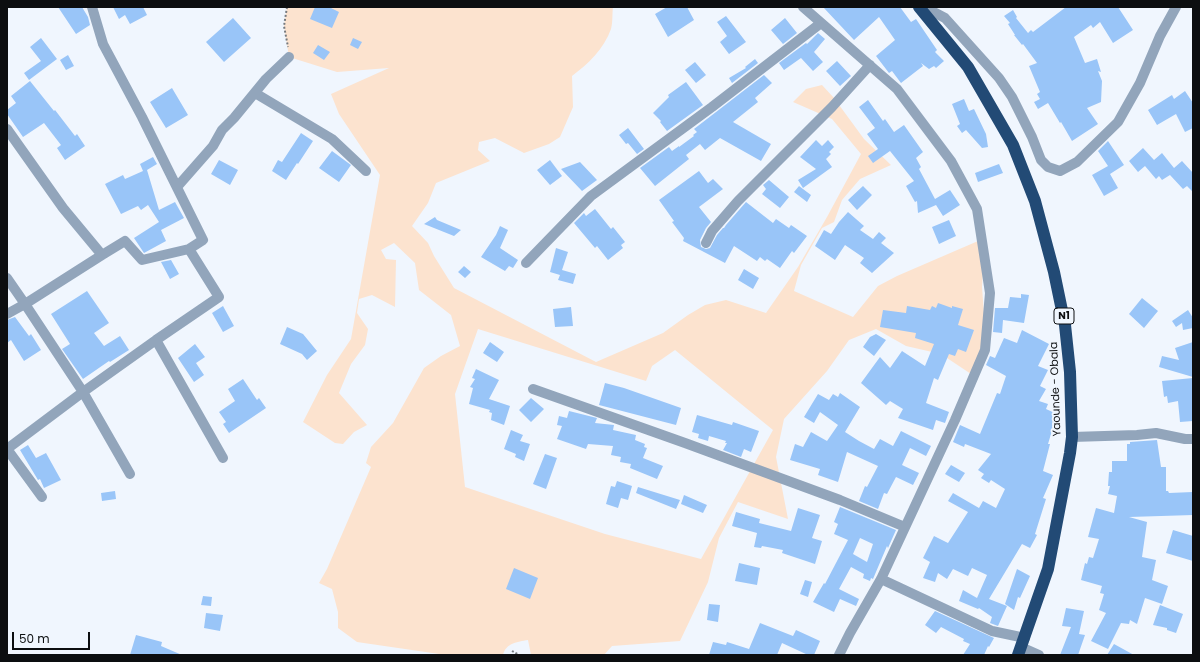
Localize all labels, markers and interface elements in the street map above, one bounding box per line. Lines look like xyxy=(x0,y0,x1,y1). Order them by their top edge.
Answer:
road number: N1 xyxy=(1054,308,1074,324)
street label: Yaounde - Obala xyxy=(1048,341,1064,437)
scale bar xyxy=(14,624,92,650)
text: 50 m xyxy=(19,630,50,647)

